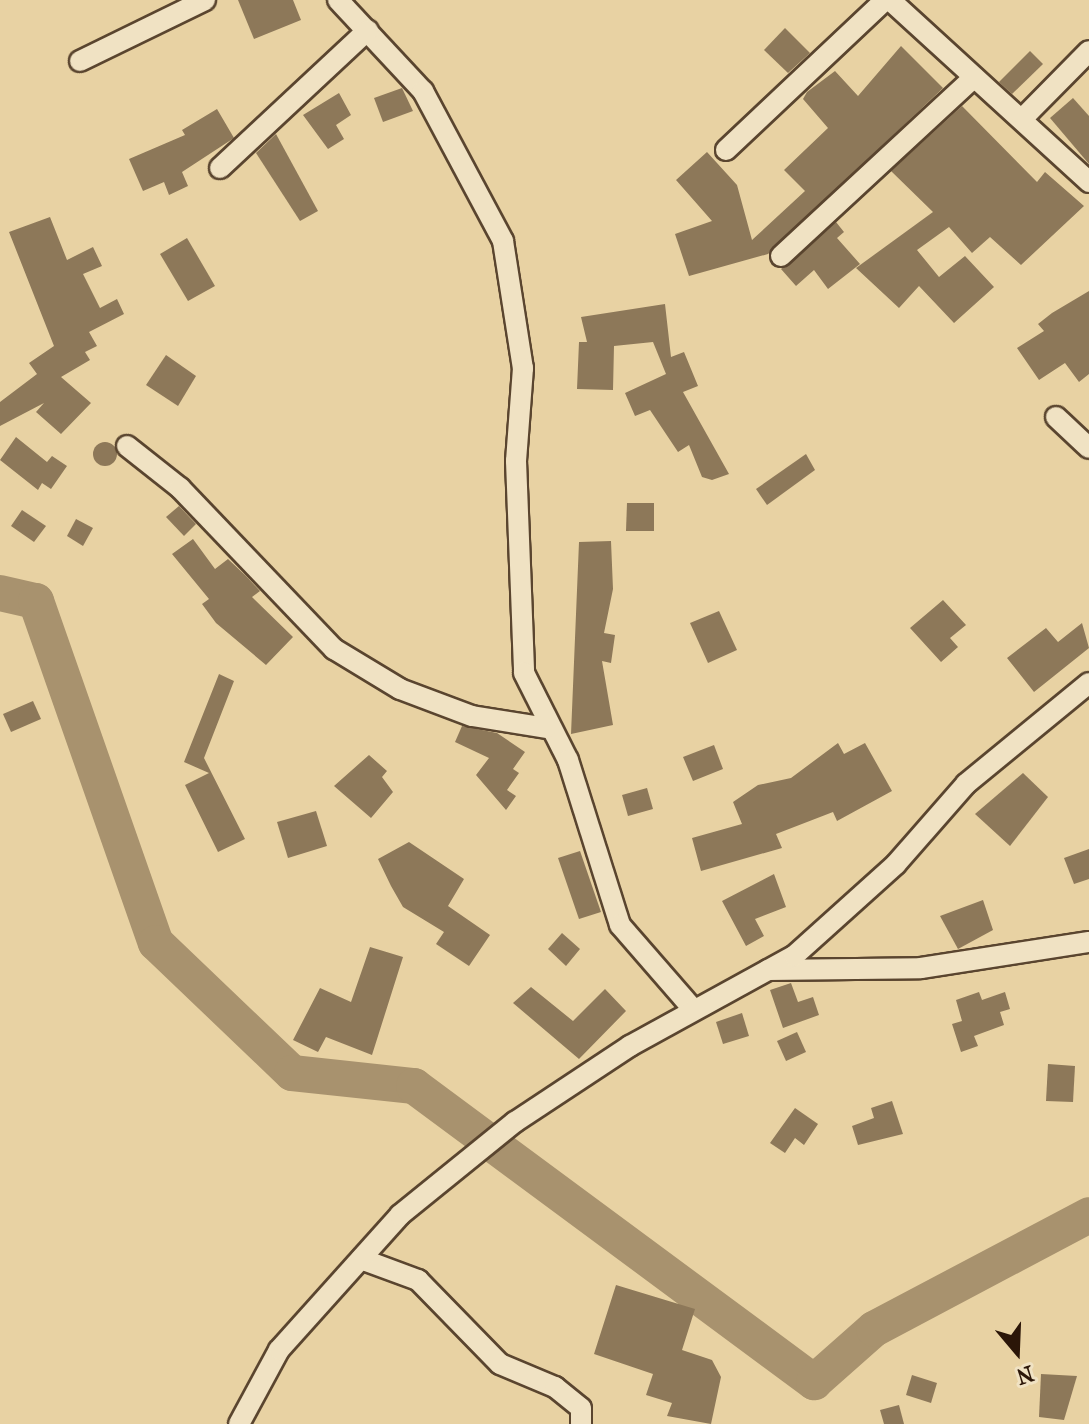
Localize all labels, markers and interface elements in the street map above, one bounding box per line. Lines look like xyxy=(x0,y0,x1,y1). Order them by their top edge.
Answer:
north arrow xyxy=(977,1312,1057,1392)
text: N xyxy=(1013,1360,1037,1390)

